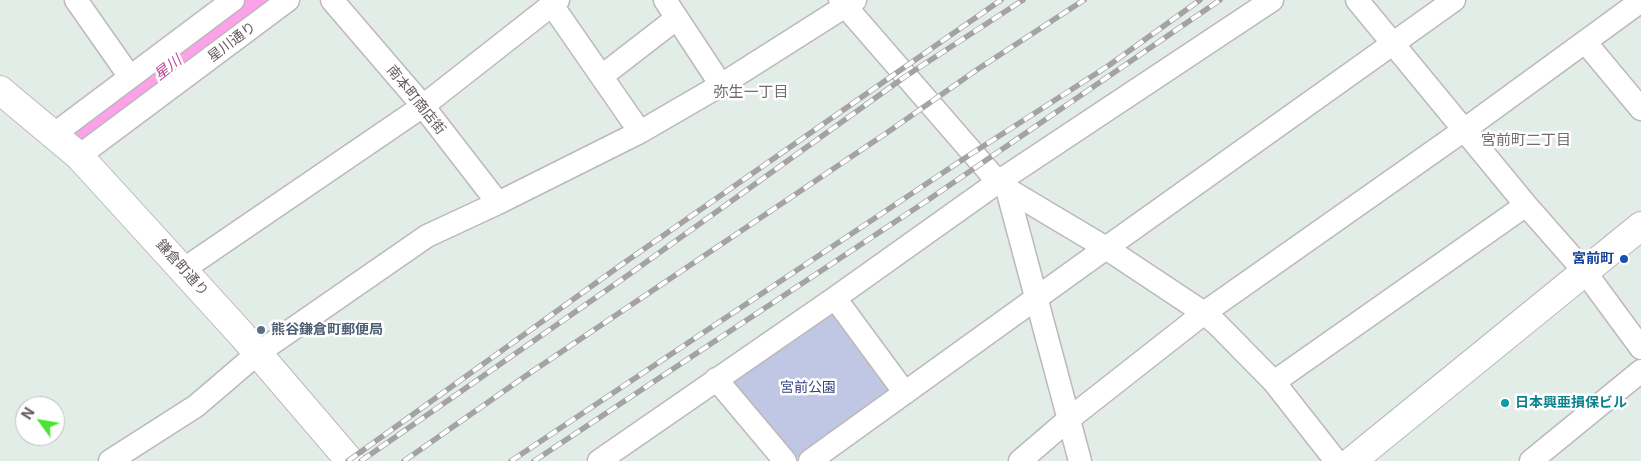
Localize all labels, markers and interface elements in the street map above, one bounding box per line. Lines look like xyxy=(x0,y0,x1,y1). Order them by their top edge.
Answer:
street label: 星川通り xyxy=(205,18,259,66)
water label: 星川 xyxy=(151,52,185,84)
street label: 南本町商店街 xyxy=(383,62,449,138)
district label: 弥生一丁目 xyxy=(714,83,788,101)
district label: 宮前町二丁目 xyxy=(1481,131,1571,149)
street label: 鎌倉町通り xyxy=(152,236,212,300)
place label: 宮前町 xyxy=(1572,251,1614,267)
marker: 宮前町 xyxy=(1618,253,1630,265)
place label: 熊谷鎌倉町郵便局 xyxy=(271,322,383,338)
marker: 熊谷鎌倉町郵便局 xyxy=(255,324,267,336)
park label: 宮前公園 xyxy=(780,380,836,396)
place label: 日本興亜損保ビル xyxy=(1515,395,1627,411)
north arrow xyxy=(15,396,65,446)
marker: 日本興亜損保ビル xyxy=(1499,397,1511,409)
text: N xyxy=(18,404,38,422)

